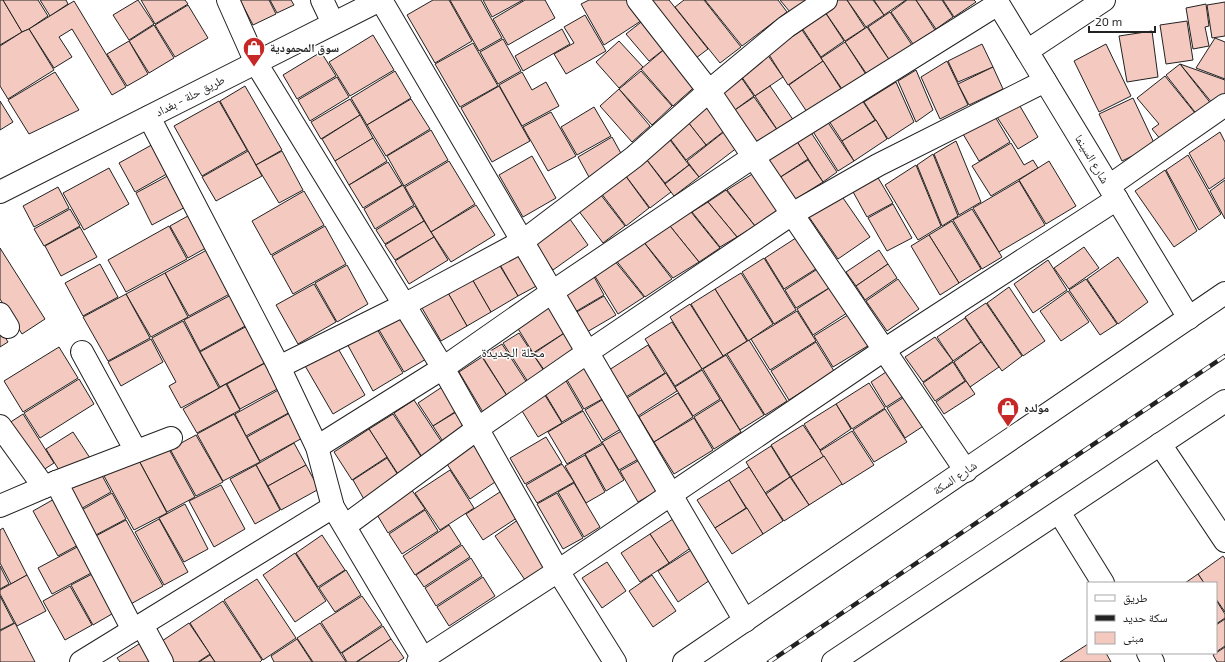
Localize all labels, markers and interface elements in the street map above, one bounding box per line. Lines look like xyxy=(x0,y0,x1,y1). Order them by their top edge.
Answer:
scale bar xyxy=(1089,8,1155,34)
text: 20 m xyxy=(1095,14,1122,28)
shop icon: سوق المحمودية xyxy=(241,35,267,68)
place label: سوق المحمودية xyxy=(270,40,339,56)
street label: طريق حلة - بغداد xyxy=(153,72,227,120)
street label: شارع السينما xyxy=(1071,131,1113,187)
district label: محلة الجديدة xyxy=(481,344,545,360)
shop icon: مولده xyxy=(995,395,1021,428)
place label: مولده xyxy=(1024,400,1049,415)
street label: شارع السكة xyxy=(930,457,980,499)
legend xyxy=(1087,582,1217,654)
text: طريق xyxy=(1123,590,1148,605)
text: سكة حديد xyxy=(1123,610,1168,625)
text: مبنى xyxy=(1123,630,1144,645)

